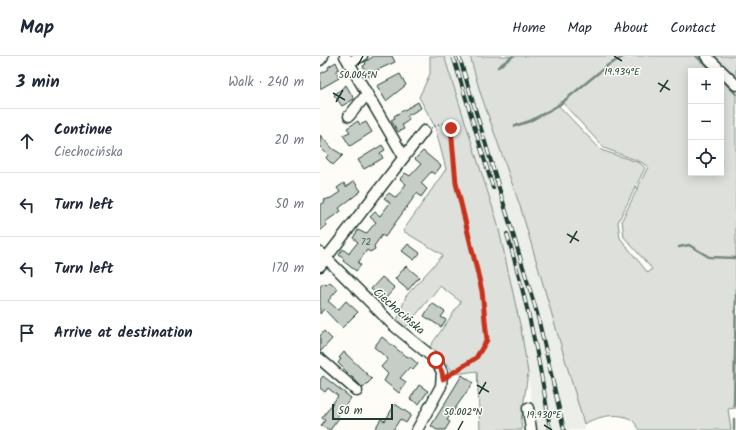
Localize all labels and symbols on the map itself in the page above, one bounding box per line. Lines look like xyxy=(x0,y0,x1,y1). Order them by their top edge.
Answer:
text: 19.934°E xyxy=(604,64,641,80)
text: 50.004°N xyxy=(339,67,377,83)
route end xyxy=(442,119,460,137)
house number: 72 xyxy=(361,234,371,250)
street label: Ciechocińska xyxy=(368,283,429,340)
route start xyxy=(427,351,445,369)
scale bar xyxy=(332,402,393,421)
text: 50.002°N xyxy=(444,404,483,420)
text: 19.930°E xyxy=(526,407,563,423)

